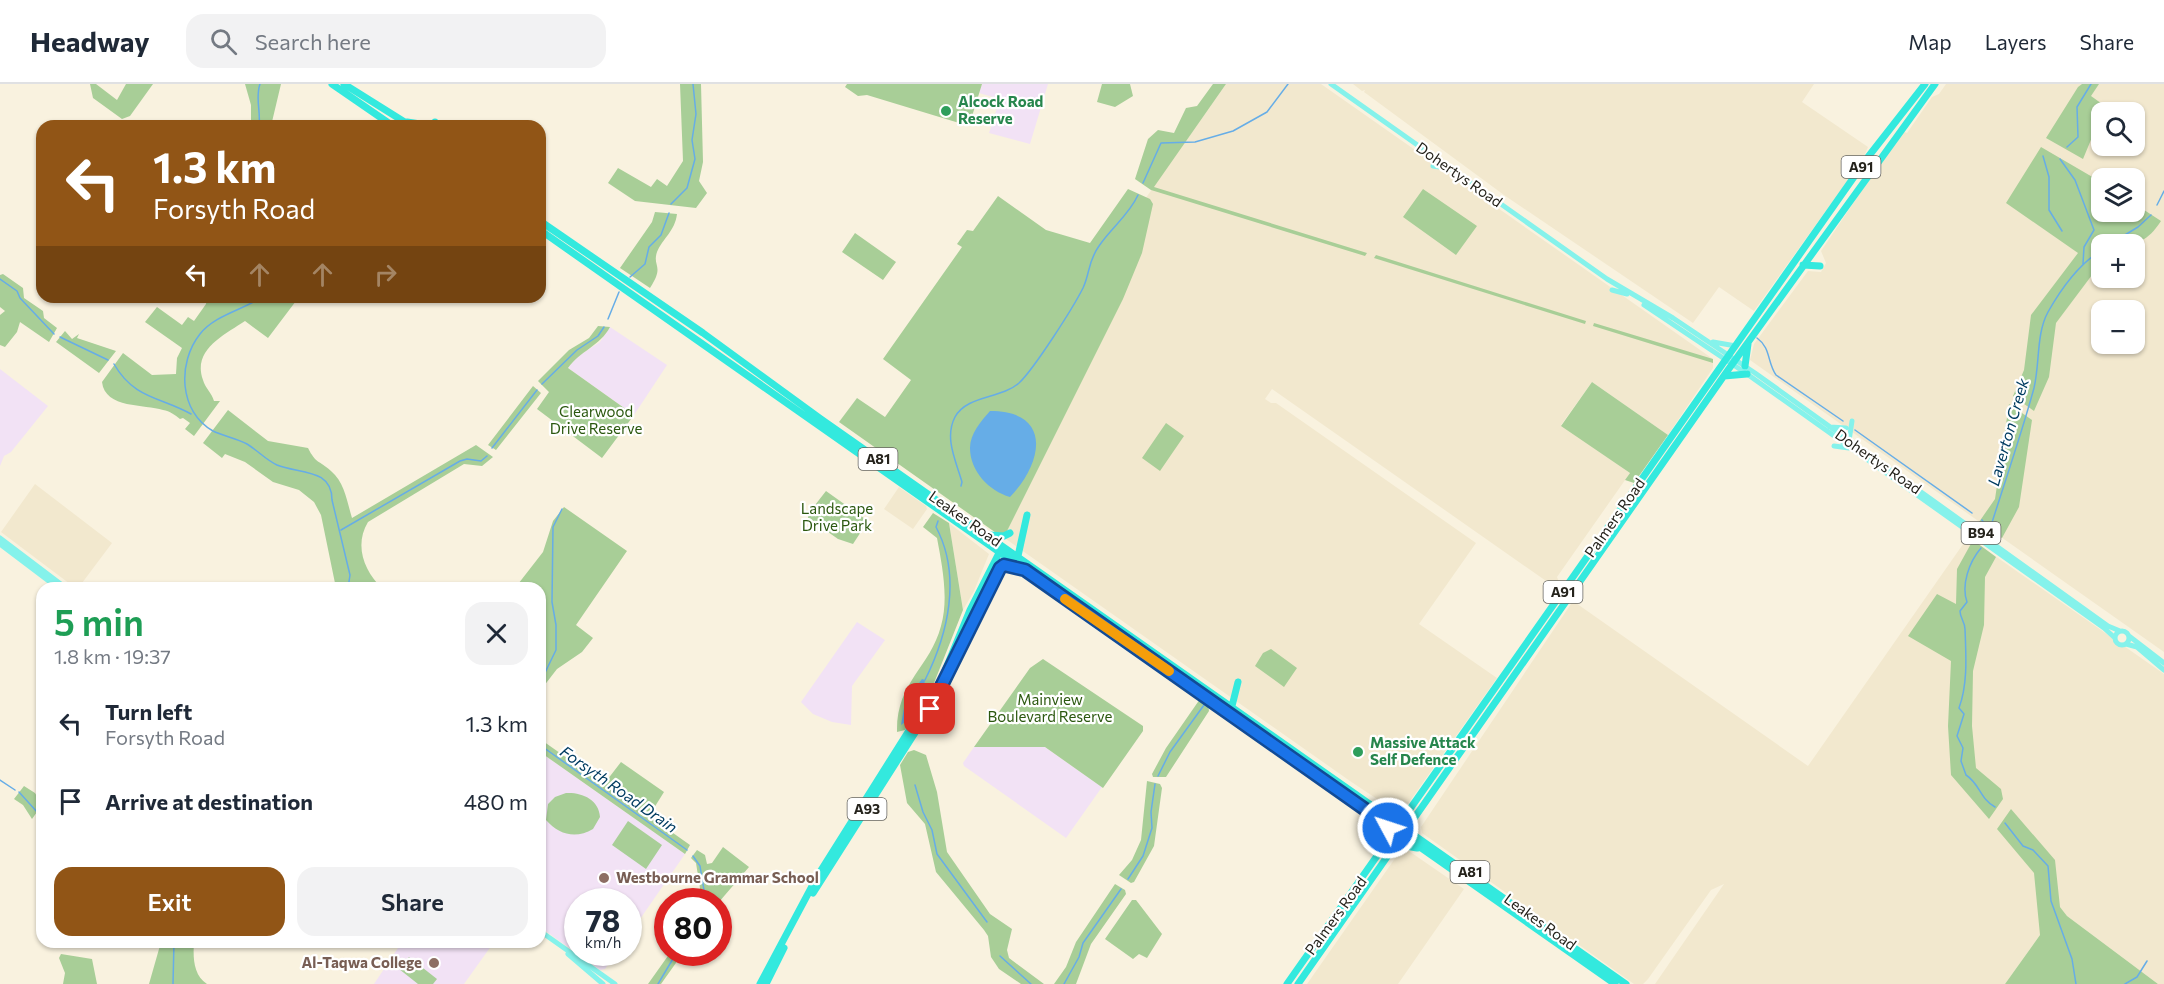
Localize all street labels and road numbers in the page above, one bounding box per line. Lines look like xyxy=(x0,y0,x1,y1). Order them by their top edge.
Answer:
street label: Dohertys Road xyxy=(1413,138,1506,211)
road number: A91 xyxy=(1842,156,1880,178)
street label: Dohertys Road xyxy=(1832,425,1925,498)
road number: A81 xyxy=(858,448,898,470)
street label: Palmers Road xyxy=(1580,474,1648,560)
street label: Leakes Road xyxy=(926,486,1005,550)
road number: B94 xyxy=(1962,522,2000,544)
road number: A91 xyxy=(1544,581,1582,603)
road number: A93 xyxy=(848,798,886,820)
road number: A81 xyxy=(1450,861,1490,883)
street label: Palmers Road xyxy=(1301,873,1370,958)
street label: Leakes Road xyxy=(1501,889,1580,953)

